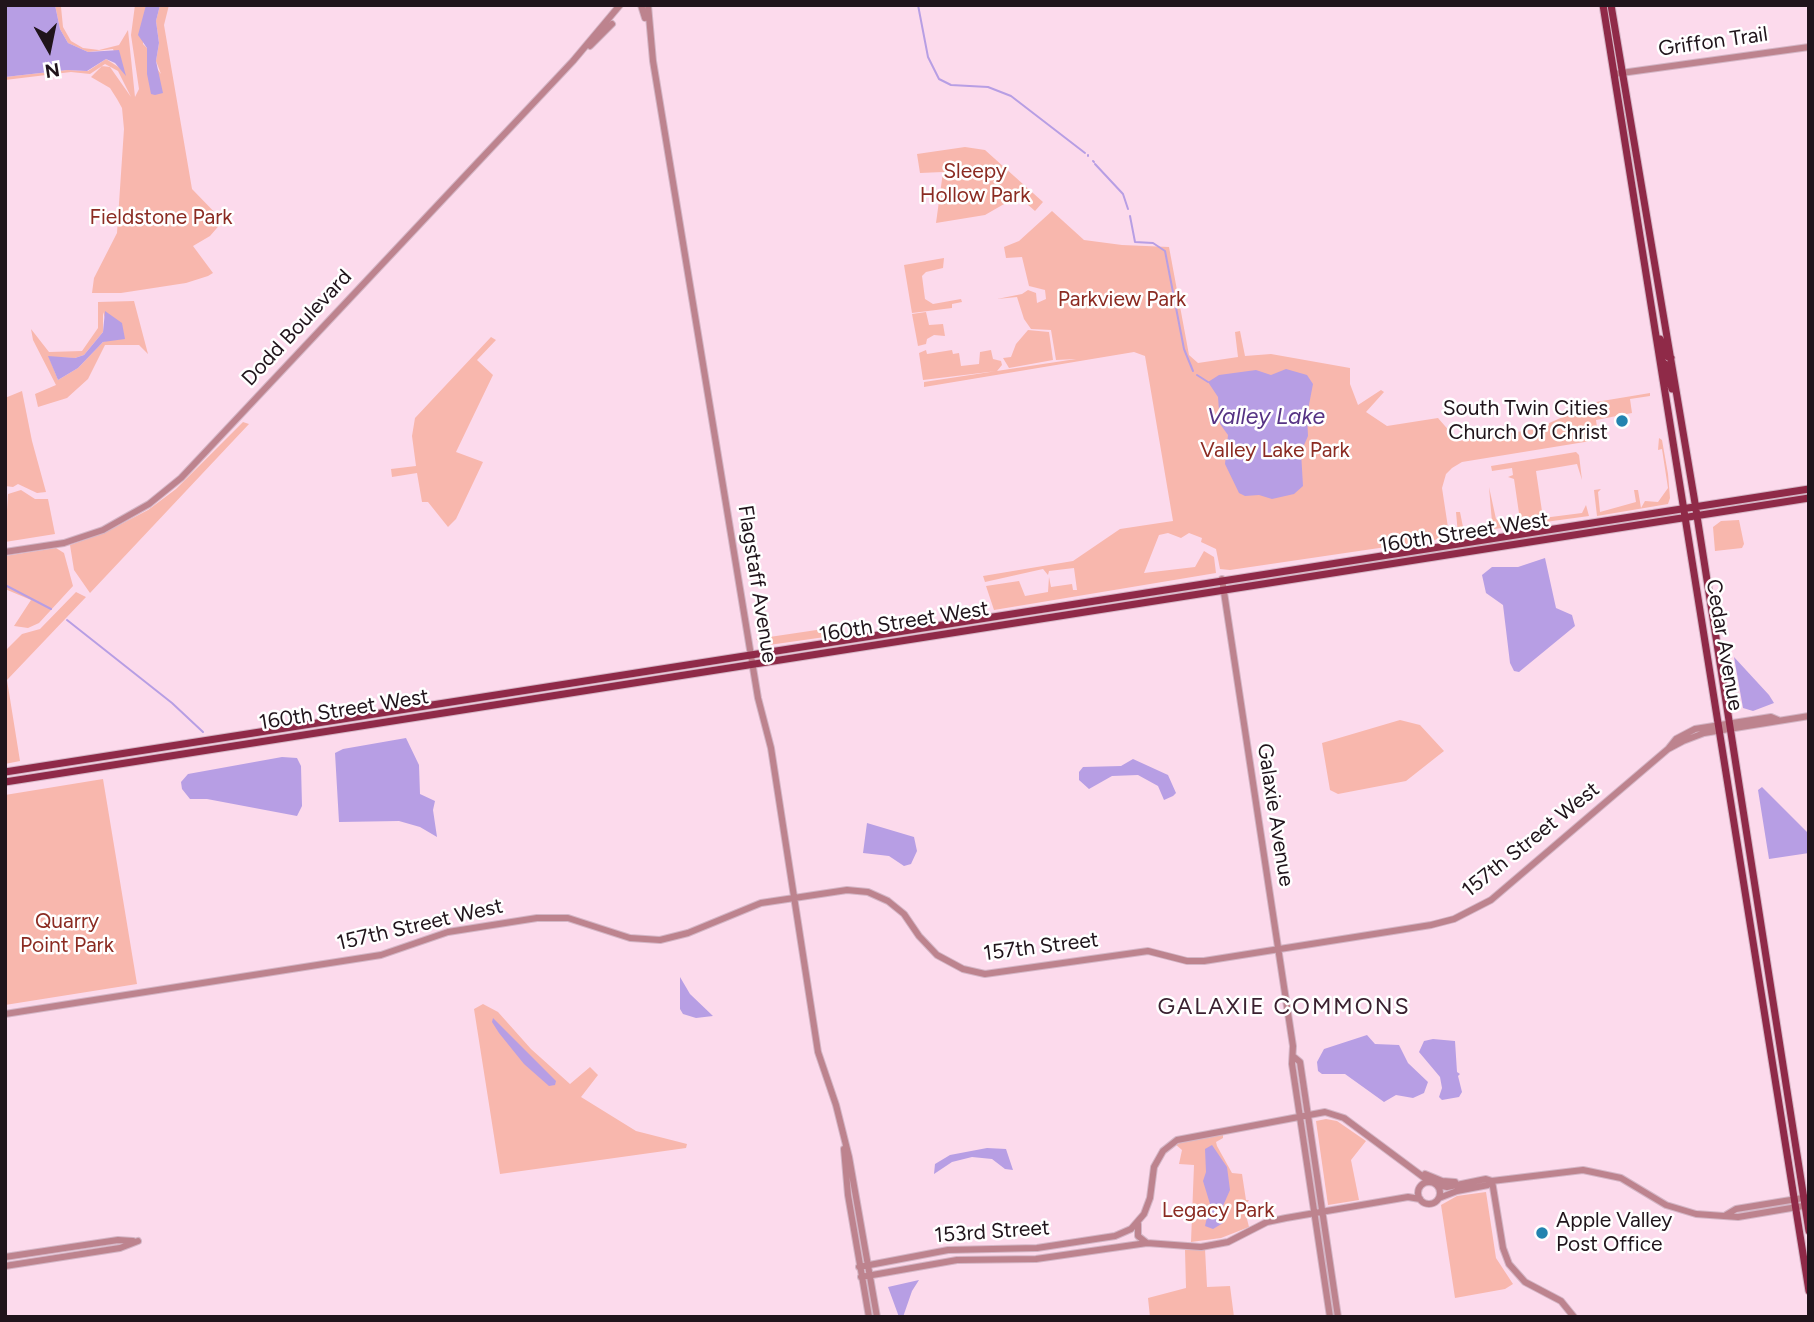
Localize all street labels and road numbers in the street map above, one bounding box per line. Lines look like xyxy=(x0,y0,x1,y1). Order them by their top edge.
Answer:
street label: Griffon Trail xyxy=(1657,22,1769,62)
street label: Dodd Boulevard xyxy=(237,265,357,391)
street label: Flagstaff Avenue xyxy=(732,503,782,665)
street label: 160th Street West xyxy=(1377,507,1551,559)
street label: Cedar Avenue xyxy=(1700,577,1748,713)
street label: 160th Street West xyxy=(817,596,991,648)
street label: 160th Street West xyxy=(257,684,431,736)
street label: Galaxie Avenue xyxy=(1251,742,1299,888)
street label: 157th Street West xyxy=(1457,777,1605,903)
street label: 157th Street West xyxy=(335,894,505,956)
street label: 157th Street xyxy=(982,927,1100,967)
street label: 153rd Street xyxy=(933,1215,1051,1249)

